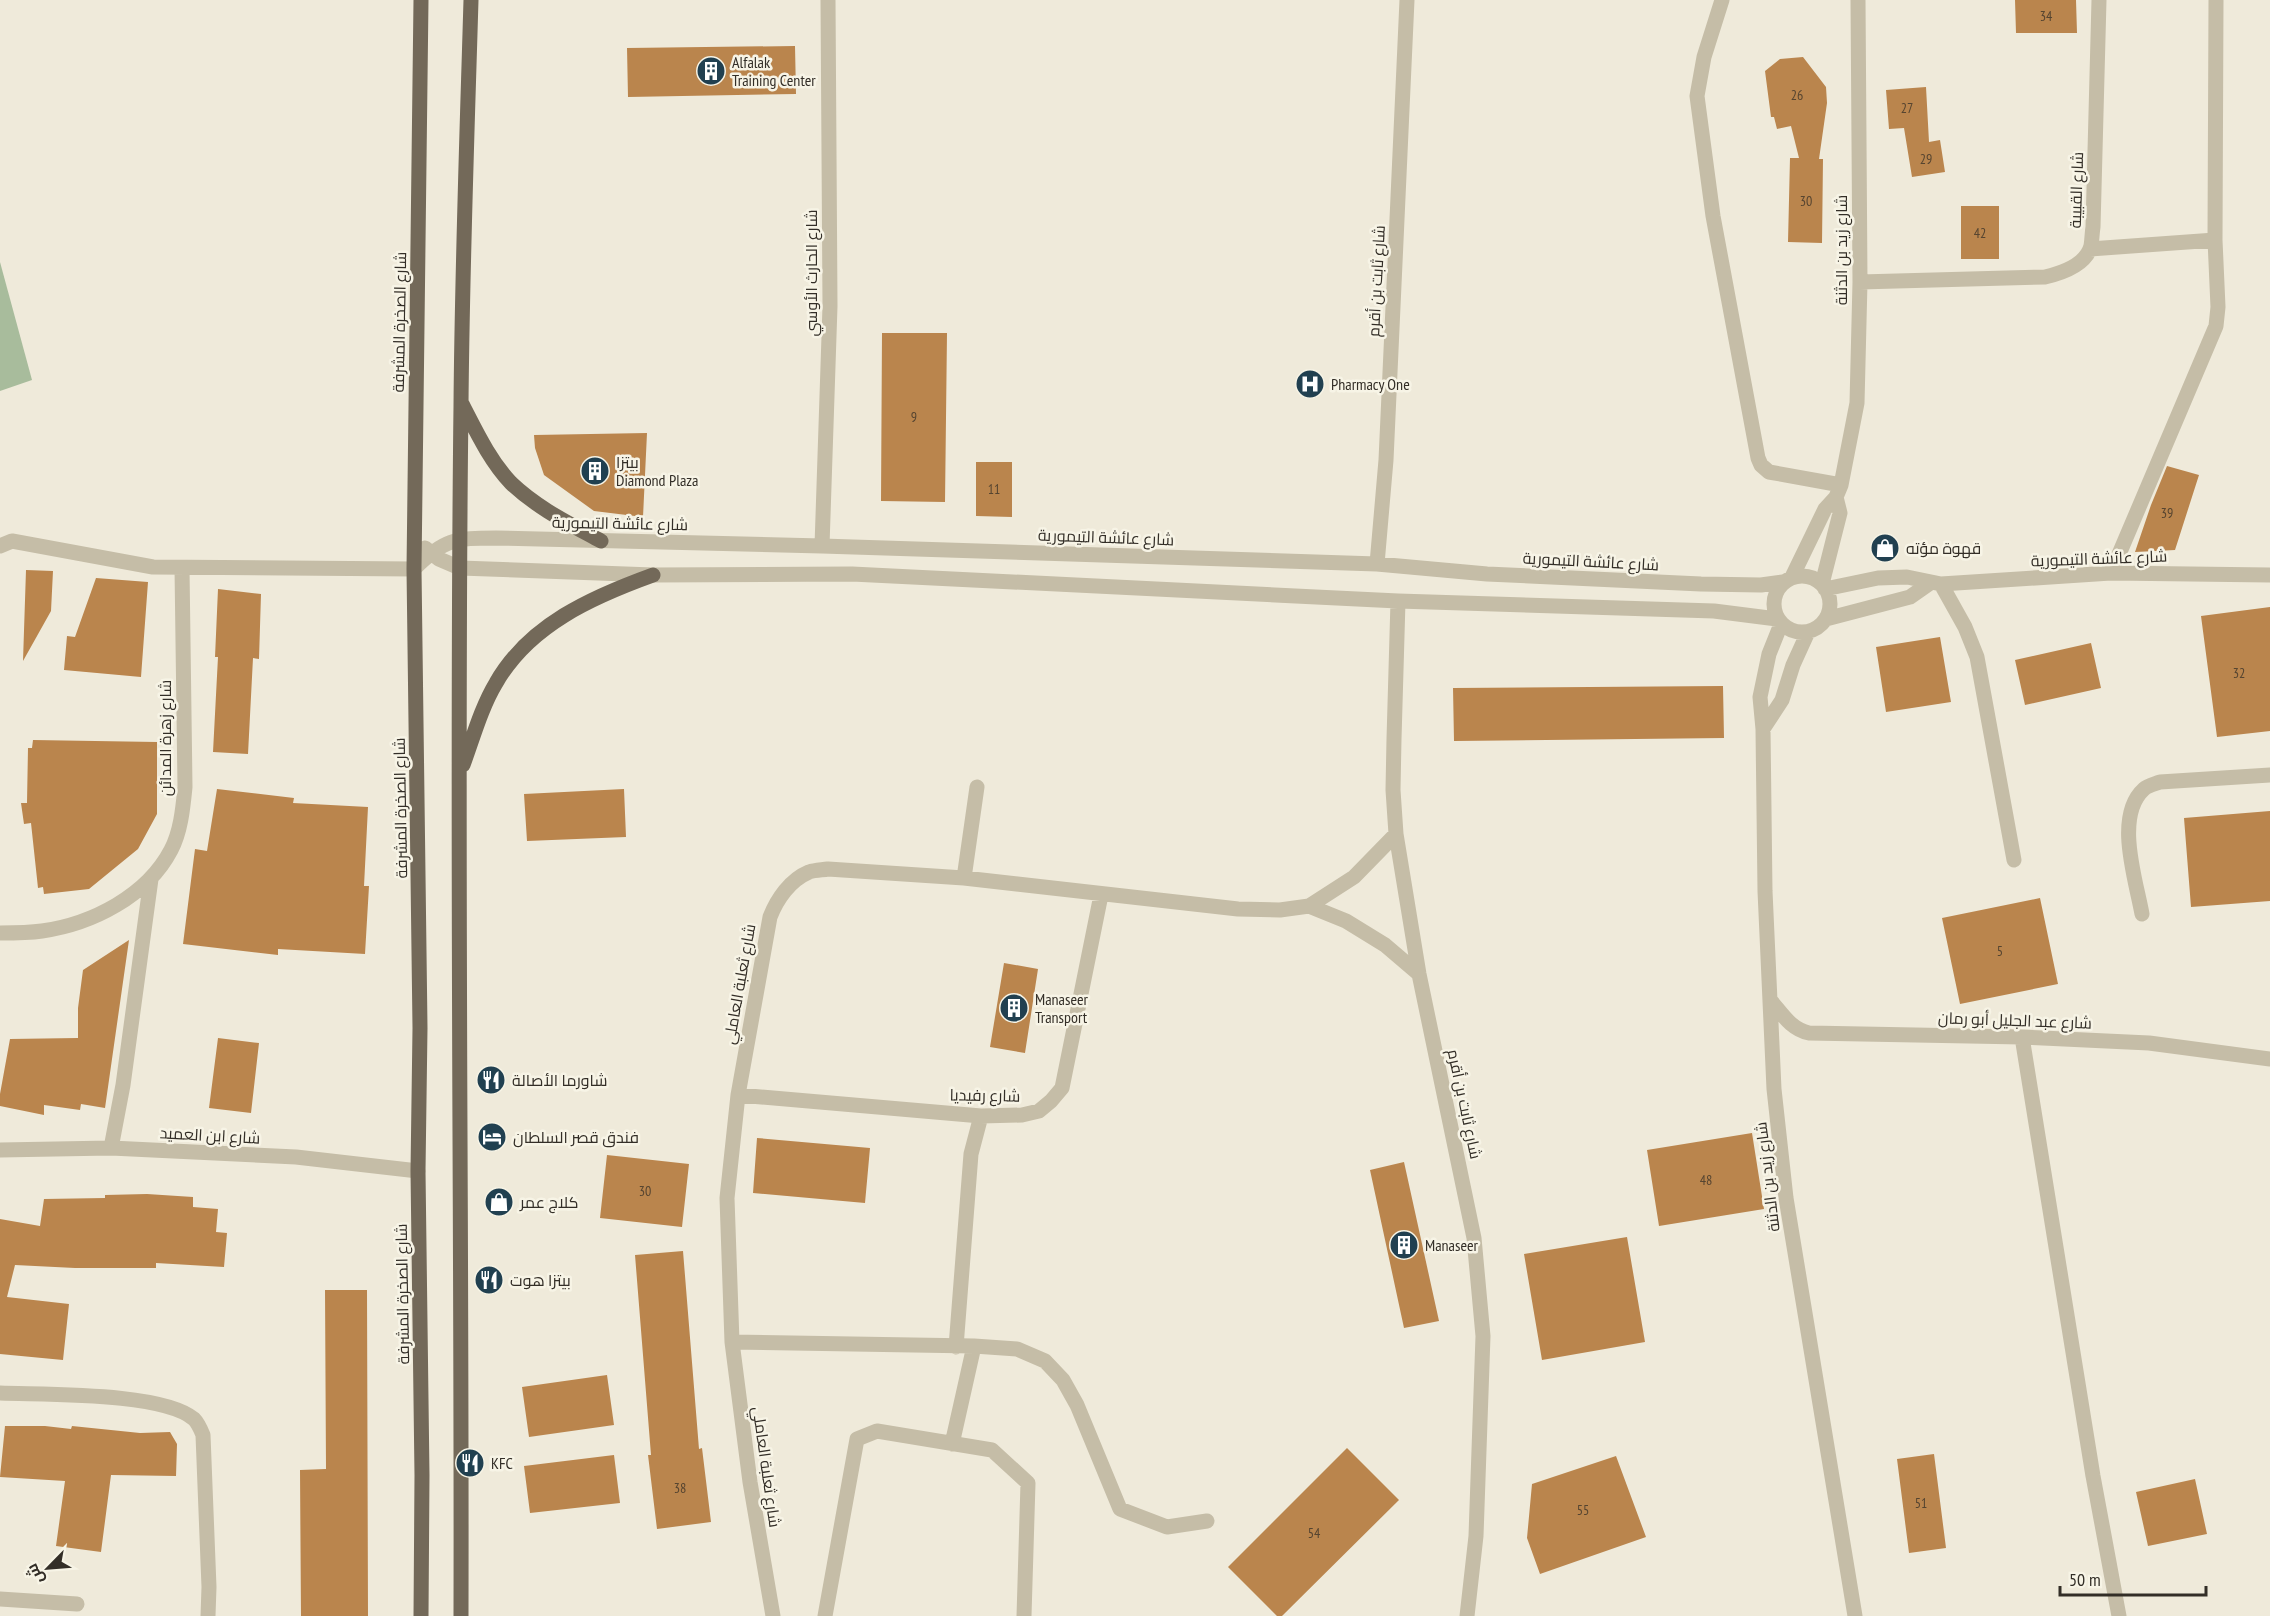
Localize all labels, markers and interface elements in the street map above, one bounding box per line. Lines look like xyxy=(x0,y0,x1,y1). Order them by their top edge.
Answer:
house number: 34 xyxy=(2040,7,2053,25)
place label: Alfalak Training Center xyxy=(732,52,816,90)
building icon: Alfalak Training Center xyxy=(695,55,727,87)
house number: 26 xyxy=(1791,86,1803,104)
house number: 27 xyxy=(1901,99,1913,117)
house number: 29 xyxy=(1920,150,1932,168)
street label: شارع القبيبة xyxy=(2065,151,2089,229)
house number: 30 xyxy=(1800,192,1812,210)
street label: شارع زيد بن الدثنة xyxy=(1831,195,1853,305)
street label: شارع الحارث الأوسي xyxy=(801,210,824,336)
house number: 42 xyxy=(1974,224,1986,242)
street label: شارع ثابت بن أقرم xyxy=(1363,225,1391,337)
street label: شارع الصخرة المشرفة xyxy=(388,251,412,393)
hospital icon: Pharmacy One xyxy=(1294,368,1326,400)
place label: Pharmacy One xyxy=(1331,374,1410,394)
house number: 9 xyxy=(911,408,917,426)
place label: بيتزا Diamond Plaza xyxy=(616,452,698,490)
building icon: بيتزا Diamond Plaza xyxy=(579,455,611,487)
house number: 11 xyxy=(988,480,1000,498)
house number: 39 xyxy=(2161,504,2173,522)
street label: شارع عائشة التيمورية xyxy=(552,512,688,536)
street label: شارع عائشة التيمورية xyxy=(1037,525,1175,551)
shop icon: قهوة مؤته xyxy=(1869,532,1901,564)
place label: قهوة مؤته xyxy=(1906,538,1981,559)
street label: شارع عائشة التيمورية xyxy=(2030,546,2168,572)
street label: شارع عائشة التيمورية xyxy=(1522,547,1660,577)
house number: 32 xyxy=(2233,664,2245,682)
street label: شارع زهرة المدائن xyxy=(155,680,177,796)
street label: شارع الصخرة المشرفة xyxy=(389,737,413,879)
street label: شارع ثعلبة العاملي xyxy=(719,922,763,1046)
house number: 5 xyxy=(1997,942,2003,960)
place label: Manaseer Transport xyxy=(1035,989,1089,1027)
building icon: Manaseer Transport xyxy=(998,992,1030,1024)
street label: شارع عبد الجليل أبو رمان xyxy=(1938,1007,2092,1035)
street label: شارع ثابت بن أقرم xyxy=(1442,1047,1486,1161)
restaurant icon: شاورما الأصالة xyxy=(475,1064,507,1096)
place label: شاورما الأصالة xyxy=(512,1070,607,1090)
street label: شارع رفيديا xyxy=(950,1084,1020,1108)
hotel icon: فندق قصر السلطان xyxy=(476,1121,508,1153)
street label: شارع زيد بن الدثنة xyxy=(1750,1121,1786,1233)
street label: شارع ابن العميد xyxy=(159,1122,261,1150)
place label: فندق قصر السلطان xyxy=(513,1127,639,1148)
house number: 48 xyxy=(1700,1171,1712,1189)
house number: 30 xyxy=(639,1182,651,1200)
shop icon: كلاج عمر xyxy=(483,1186,515,1218)
place label: كلاج عمر xyxy=(519,1192,578,1214)
street label: شارع الصخرة المشرفة xyxy=(391,1223,415,1365)
building icon: Manaseer xyxy=(1388,1229,1420,1261)
place label: Manaseer xyxy=(1425,1235,1479,1255)
restaurant icon: بيتزا هوت xyxy=(473,1264,505,1296)
place label: بيتزا هوت xyxy=(510,1270,571,1290)
street label: شارع ثعلبة العاملي xyxy=(745,1405,785,1529)
restaurant icon: KFC xyxy=(454,1447,486,1479)
place label: KFC xyxy=(491,1453,513,1473)
house number: 38 xyxy=(674,1479,686,1497)
house number: 51 xyxy=(1915,1494,1927,1512)
house number: 55 xyxy=(1577,1501,1589,1519)
house number: 54 xyxy=(1308,1524,1321,1542)
north arrow xyxy=(18,1538,78,1598)
scale bar xyxy=(2060,1559,2206,1597)
text: ش xyxy=(21,1561,48,1588)
text: 50 m xyxy=(2069,1568,2101,1591)

